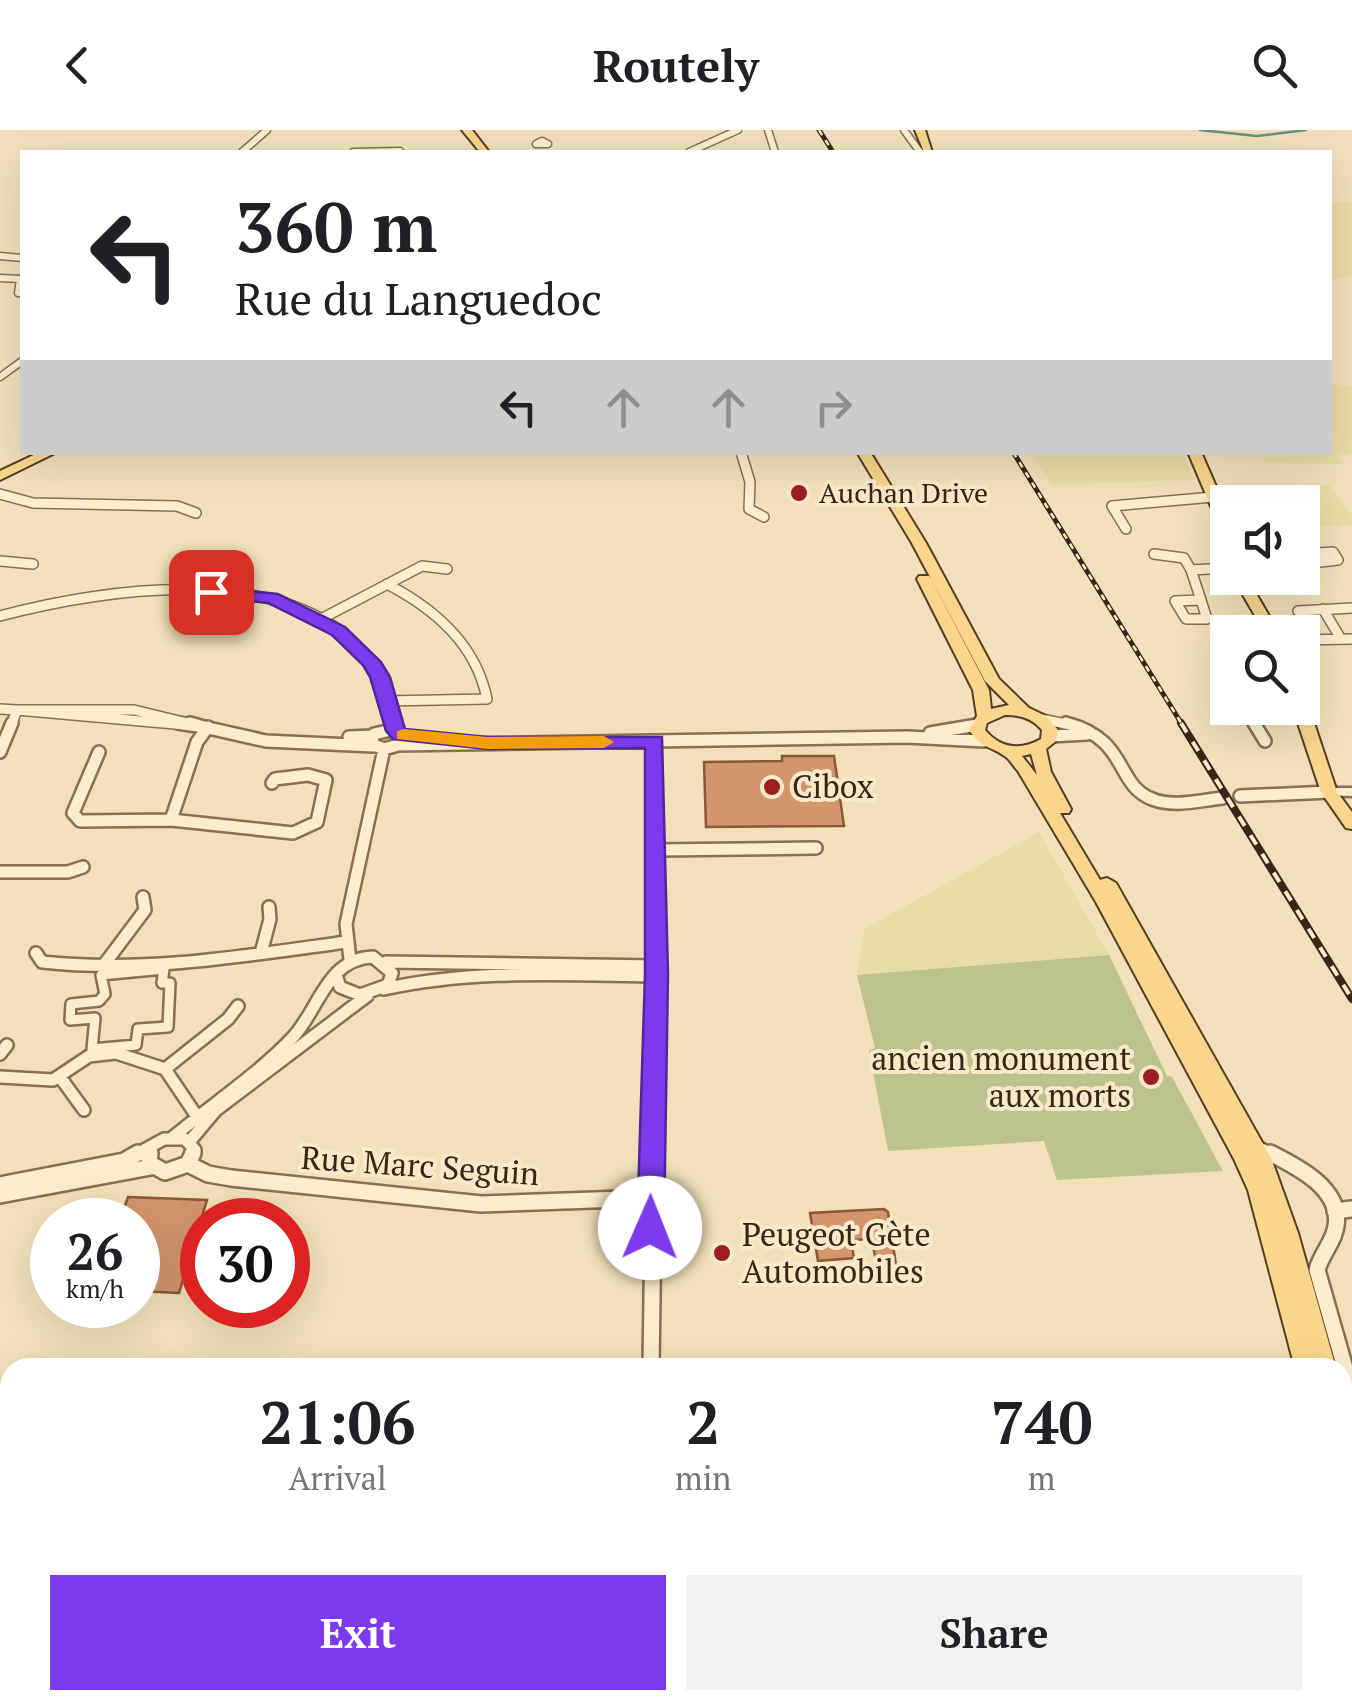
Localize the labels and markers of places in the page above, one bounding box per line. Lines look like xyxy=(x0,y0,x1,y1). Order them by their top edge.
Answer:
place label: Auchan Drive xyxy=(819,474,988,511)
marker: Auchan Drive xyxy=(788,482,810,504)
pin xyxy=(169,550,254,635)
place label: Cibox xyxy=(792,765,874,807)
marker: Cibox xyxy=(761,776,783,798)
place label: ancien monument aux morts xyxy=(871,1037,1131,1116)
marker: ancien monument aux morts xyxy=(1140,1066,1162,1088)
place label: Peugeot Gète Automobiles xyxy=(742,1213,931,1292)
marker: Peugeot Gète Automobiles xyxy=(711,1242,733,1264)

